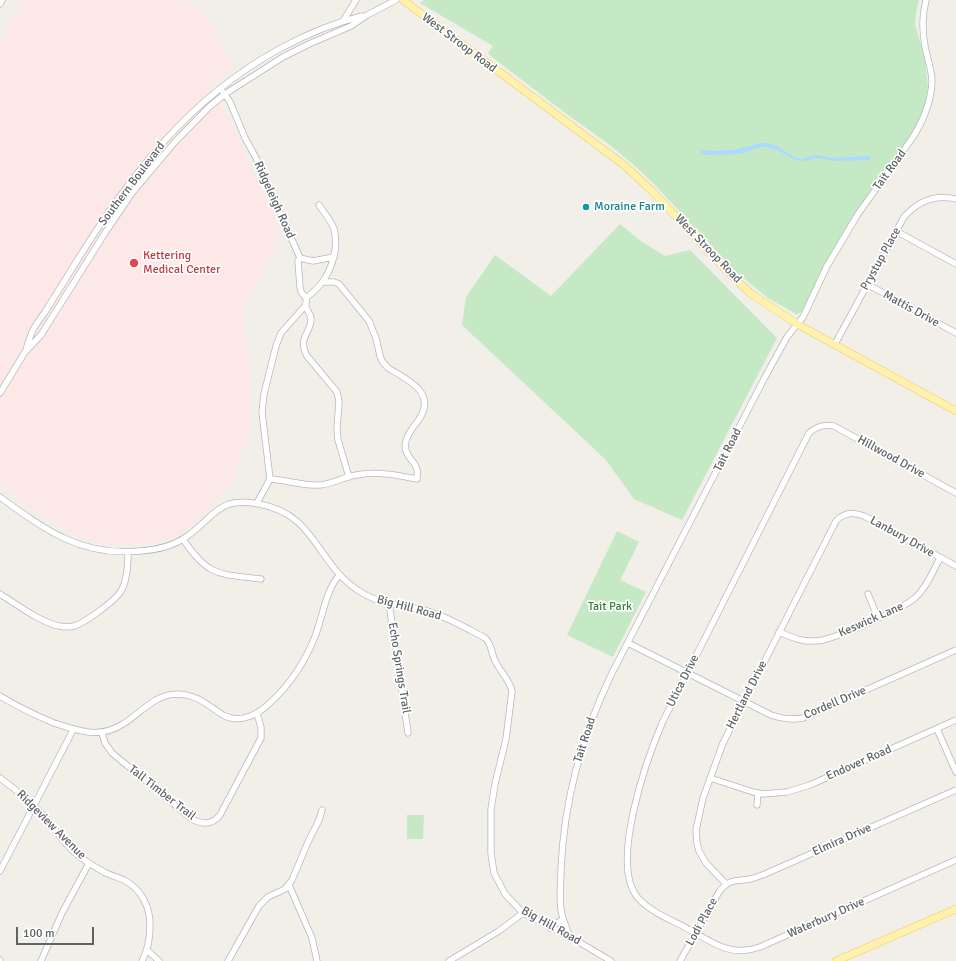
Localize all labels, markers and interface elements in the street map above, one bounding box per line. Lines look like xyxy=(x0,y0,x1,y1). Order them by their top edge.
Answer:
street label: West Stroop Road xyxy=(419,10,499,76)
street label: Southern Boulevard xyxy=(96,139,168,229)
street label: Tait Road xyxy=(870,147,910,193)
street label: Ridgeleigh Road xyxy=(251,159,297,241)
place label: Moraine Farm xyxy=(594,200,665,214)
marker: Moraine Farm xyxy=(581,202,591,212)
street label: West Stroop Road xyxy=(672,212,744,286)
street label: Prystup Place xyxy=(858,225,904,293)
place label: Kettering Medical Center xyxy=(143,249,220,277)
marker: Kettering Medical Center xyxy=(128,257,140,269)
street label: Mattis Drive xyxy=(880,288,942,330)
street label: Tait Road xyxy=(711,426,745,474)
street label: Hillwood Drive xyxy=(855,433,927,481)
street label: Lanbury Drive xyxy=(867,513,937,561)
street label: Big Hill Road xyxy=(375,592,443,624)
street label: Keswick Lane xyxy=(836,599,906,641)
park label: Tait Park xyxy=(588,600,632,614)
street label: Echo Springs Trail xyxy=(385,621,413,715)
street label: Utica Drive xyxy=(664,652,702,710)
street label: Hertland Drive xyxy=(724,658,770,732)
street label: Cordell Drive xyxy=(802,683,868,723)
street label: Tait Road xyxy=(571,715,599,765)
street label: Endover Road xyxy=(824,742,894,784)
street label: Tall Timber Trail xyxy=(126,762,198,824)
street label: Ridgeview Avenue xyxy=(13,787,89,863)
street label: Elmira Drive xyxy=(810,821,874,859)
street label: Waterbury Drive xyxy=(785,895,867,941)
street label: Lodi Place xyxy=(683,896,721,948)
street label: Big Hill Road xyxy=(519,904,583,948)
scale bar xyxy=(18,919,96,945)
text: 100 m xyxy=(23,926,55,941)

